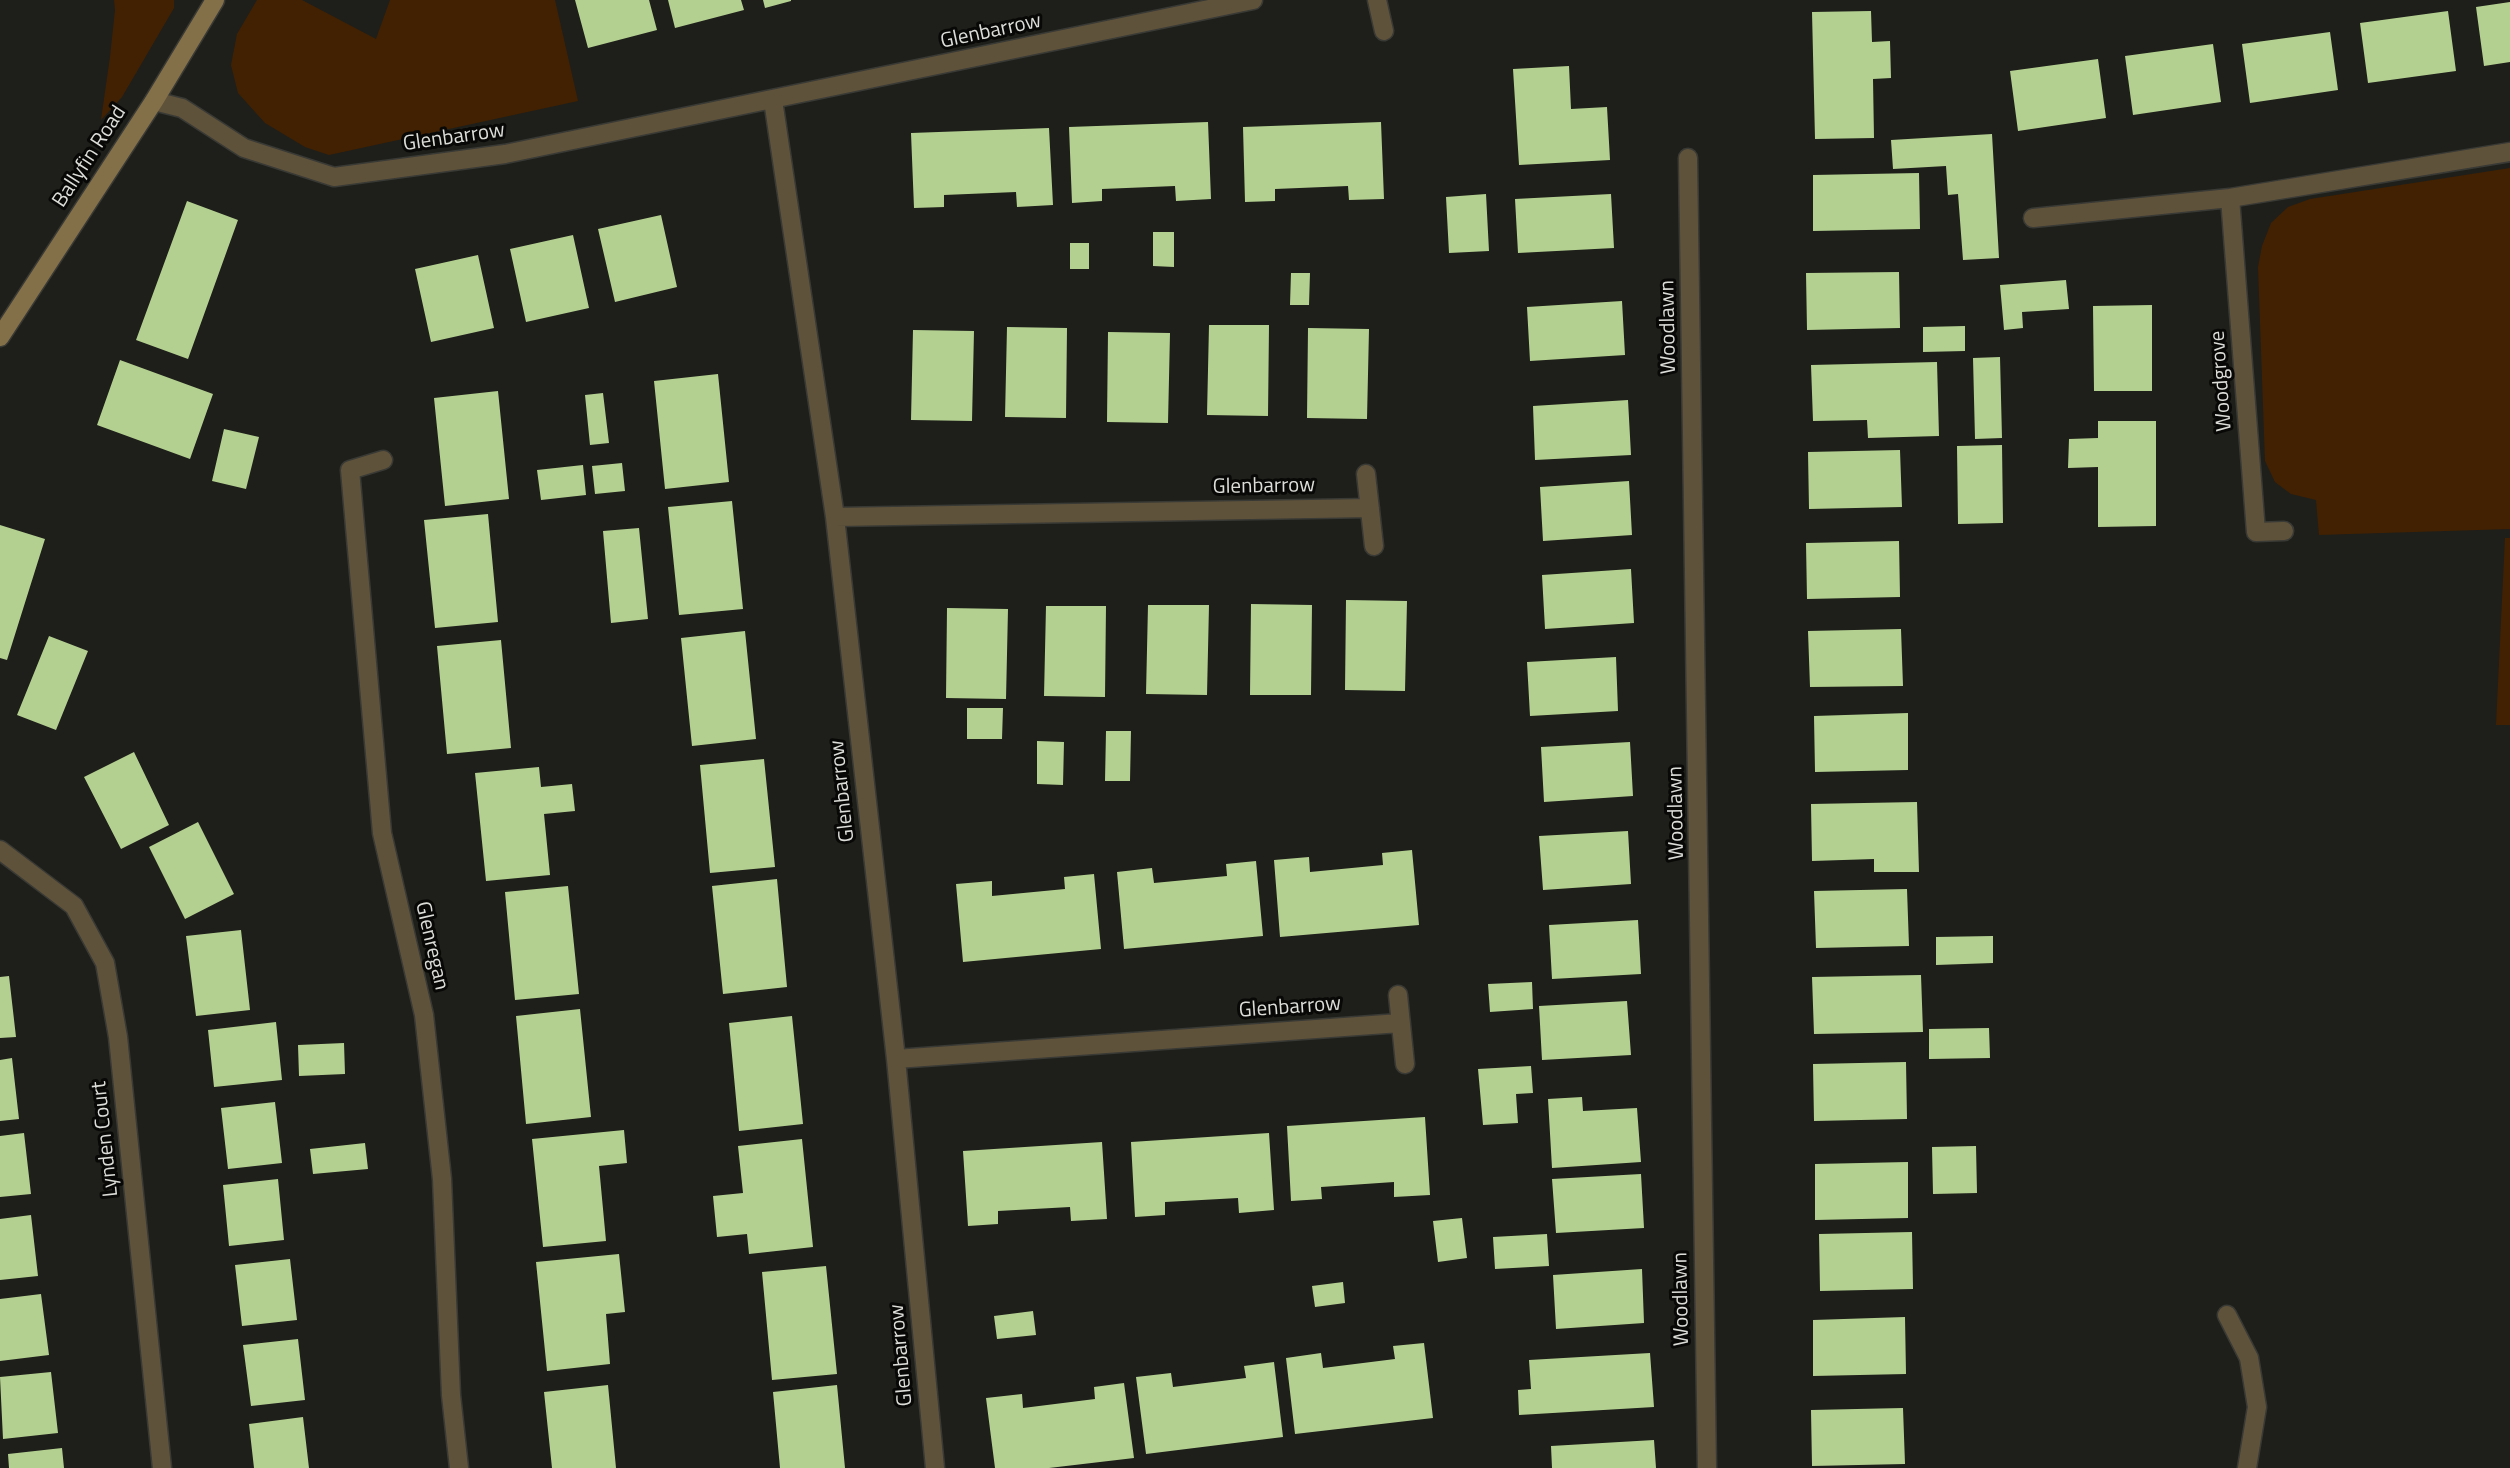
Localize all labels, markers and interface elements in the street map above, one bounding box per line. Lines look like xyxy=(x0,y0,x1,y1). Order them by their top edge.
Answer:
street label: Glenbarrow xyxy=(938,9,1044,55)
street label: Ballyfin Road xyxy=(48,101,132,213)
street label: Glenbarrow xyxy=(401,118,507,158)
street label: Woodlawn xyxy=(1656,280,1682,374)
street label: Woodgrove xyxy=(2206,330,2238,432)
street label: Glenbarrow xyxy=(1213,474,1315,500)
street label: Glenbarrow xyxy=(825,739,861,843)
street label: Woodlawn xyxy=(1664,766,1690,860)
street label: Glenregan xyxy=(409,899,453,993)
street label: Glenbarrow xyxy=(1238,992,1342,1024)
street label: Lynden Court xyxy=(87,1080,125,1198)
street label: Woodlawn xyxy=(1669,1252,1695,1346)
street label: Glenbarrow xyxy=(885,1303,919,1407)

